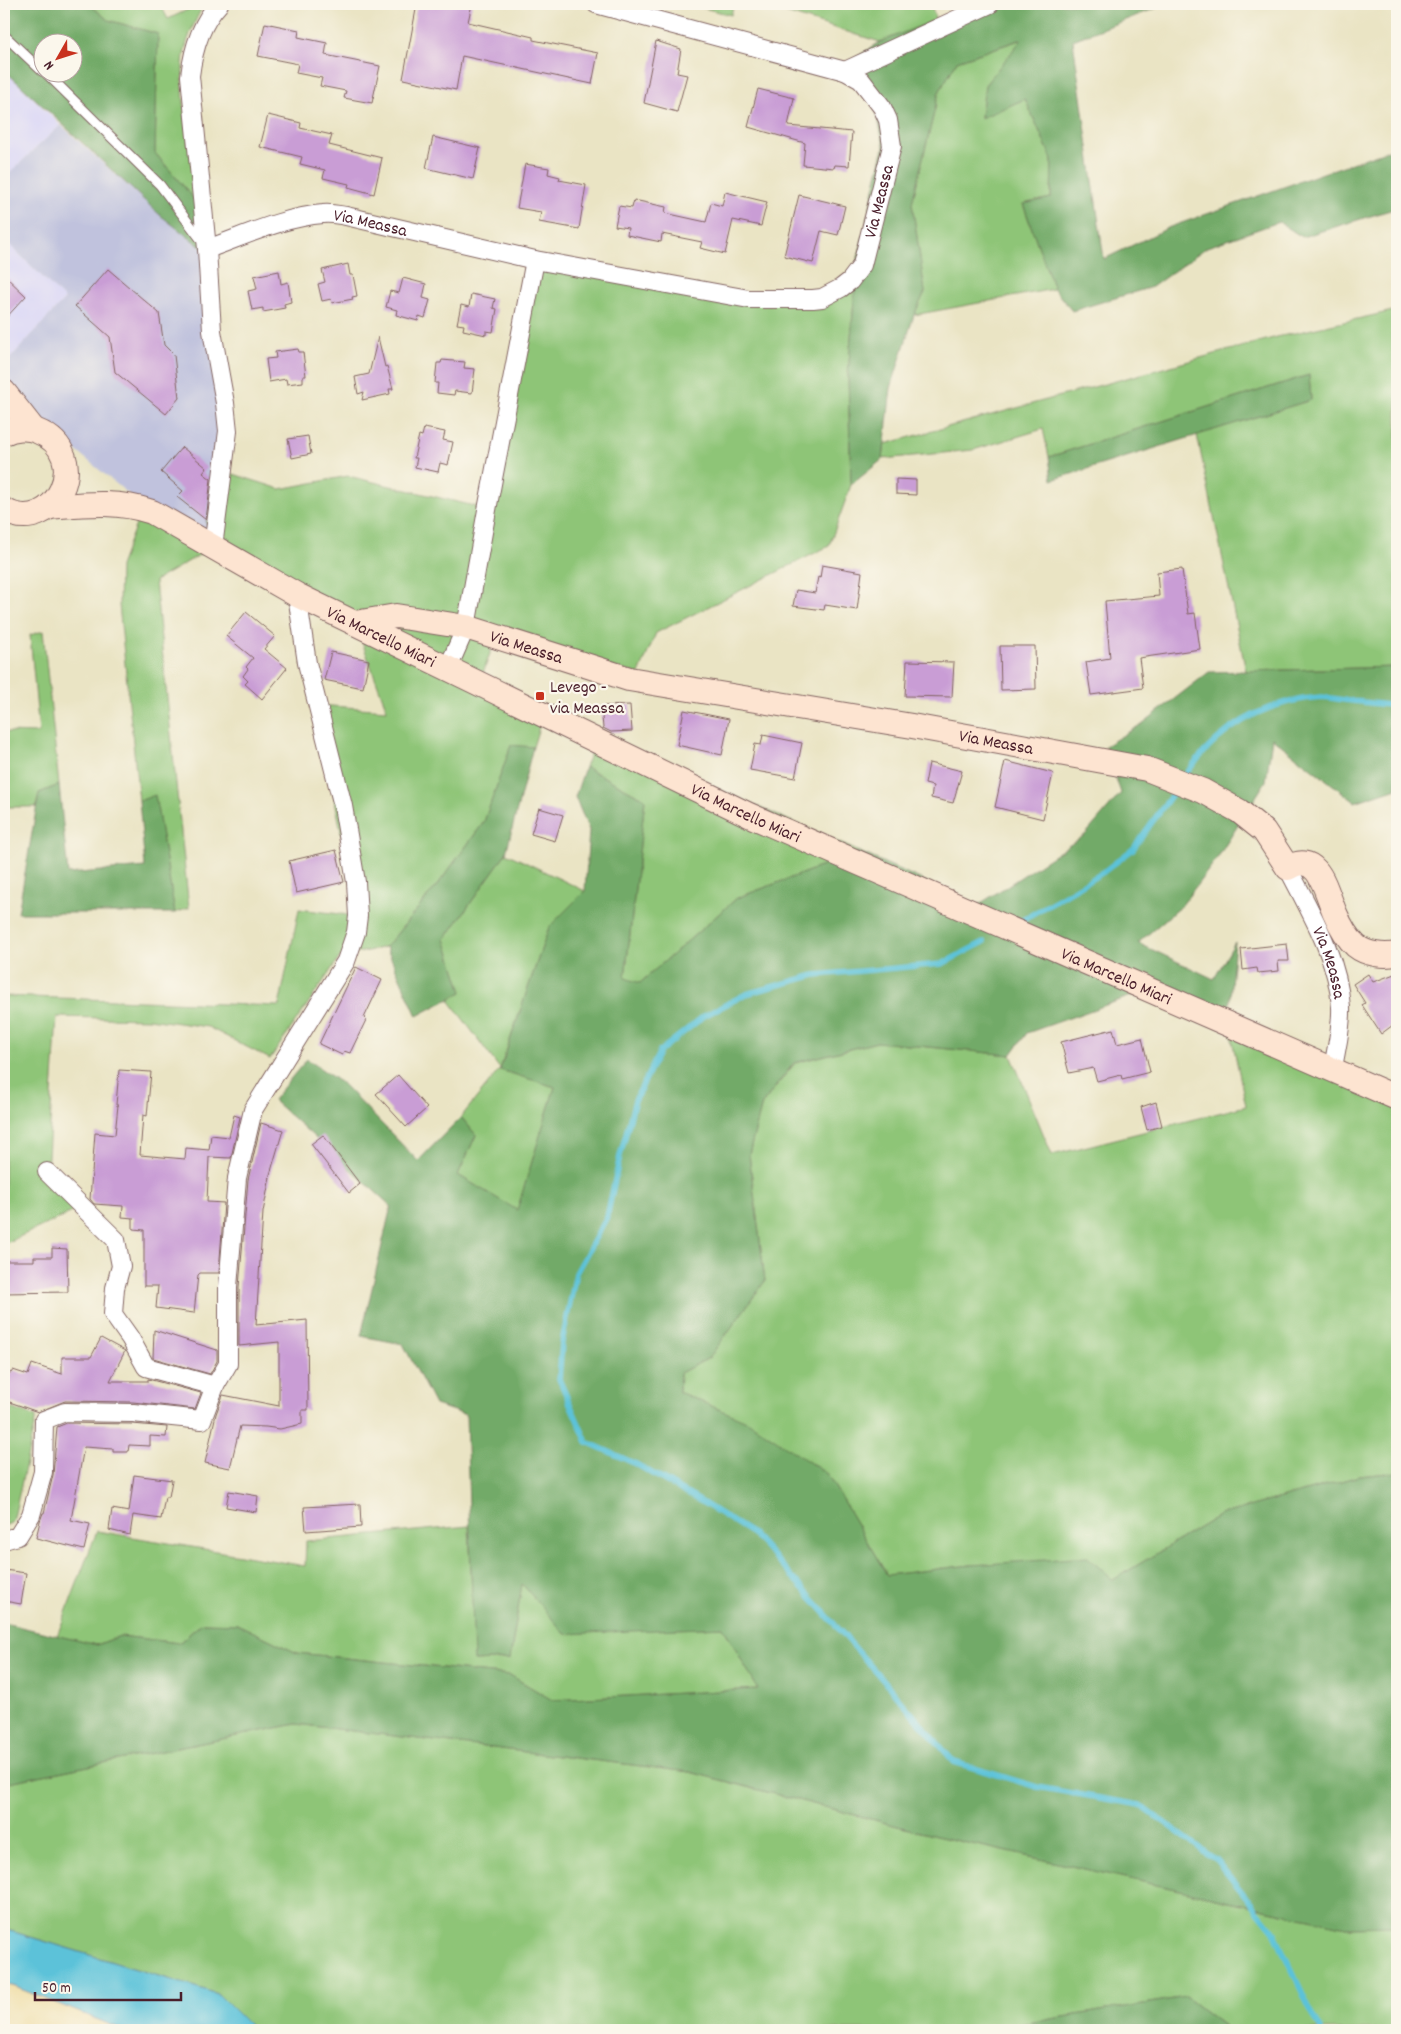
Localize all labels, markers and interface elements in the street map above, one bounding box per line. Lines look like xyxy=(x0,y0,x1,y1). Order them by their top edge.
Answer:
north arrow xyxy=(32,32,82,82)
text: N xyxy=(39,56,59,74)
street label: Via Meassa xyxy=(859,162,902,241)
street label: Via Meassa xyxy=(332,204,410,245)
street label: Via Marcello Miari xyxy=(322,601,439,676)
street label: Via Meassa xyxy=(486,625,566,672)
place label: Levego - via Meassa xyxy=(550,676,624,722)
marker: Levego - via Meassa xyxy=(534,690,546,702)
street label: Via Meassa xyxy=(957,725,1035,763)
street label: Via Marcello Miari xyxy=(686,778,804,851)
street label: Via Meassa xyxy=(1304,923,1350,1001)
street label: Via Marcello Miari xyxy=(1056,943,1175,1013)
scale bar xyxy=(35,1969,181,2001)
text: 50 m xyxy=(42,1978,71,2000)

